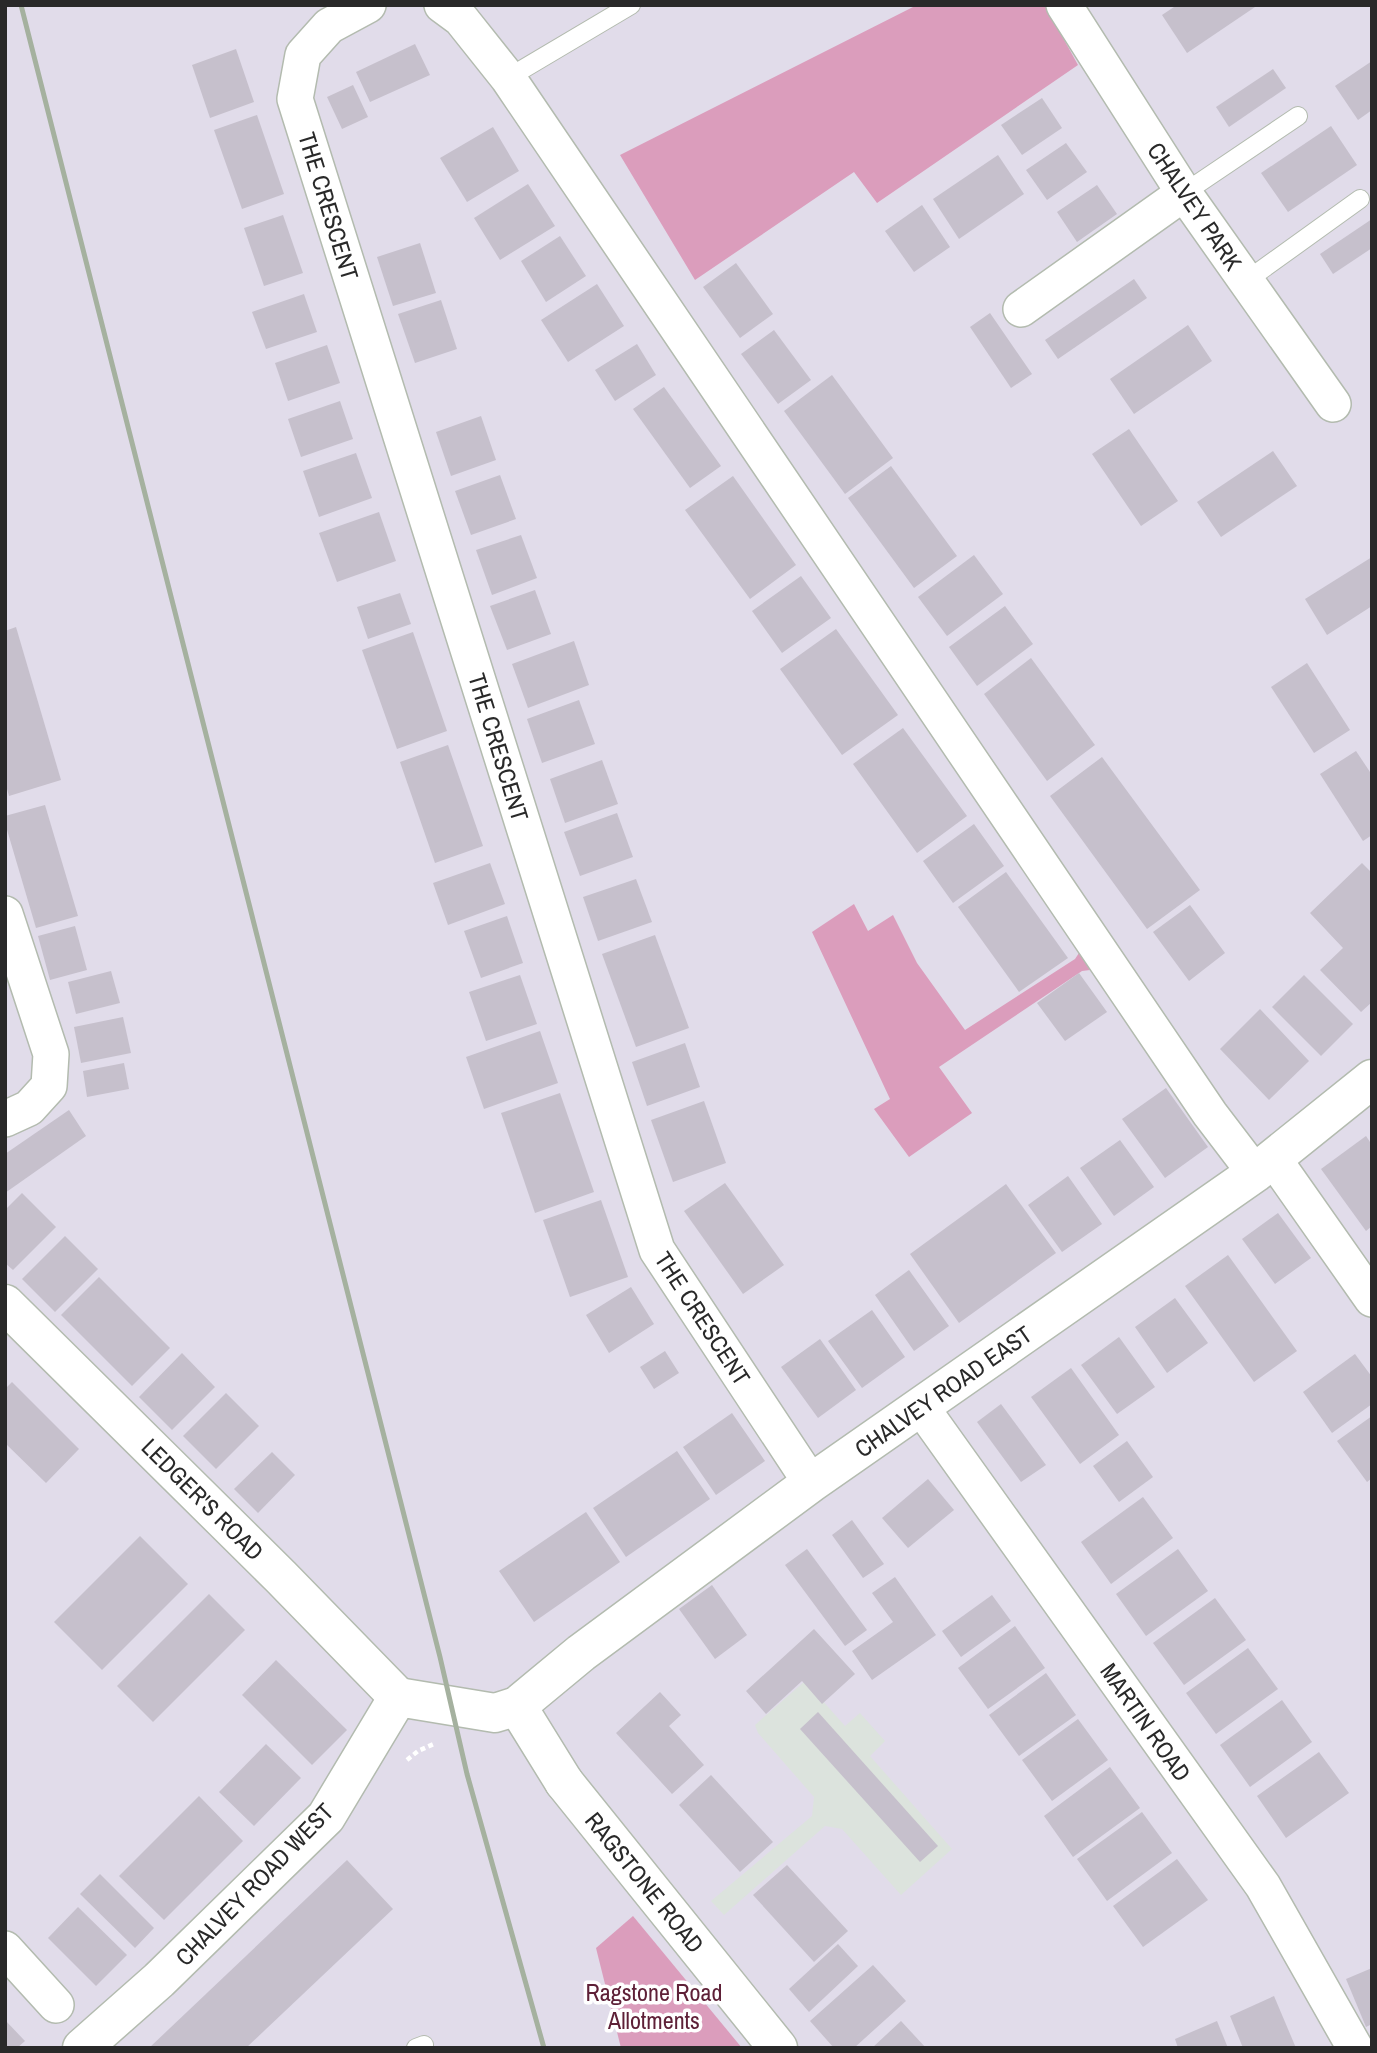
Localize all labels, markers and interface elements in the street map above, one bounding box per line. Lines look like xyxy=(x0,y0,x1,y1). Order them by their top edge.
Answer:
street label: THE CRESCENT xyxy=(291,128,367,284)
street label: CHALVEY PARK xyxy=(1140,136,1250,276)
street label: THE CRESCENT xyxy=(461,669,537,825)
street label: THE CRESCENT xyxy=(648,1245,758,1391)
street label: CHALVEY ROAD EAST xyxy=(848,1318,1038,1464)
street label: LEDGER'S ROAD xyxy=(135,1431,271,1567)
street label: MARTIN ROAD xyxy=(1093,1657,1199,1787)
street label: CHALVEY ROAD WEST xyxy=(168,1796,340,1972)
street label: RAGSTONE ROAD xyxy=(578,1805,712,1959)
park label: Ragstone Road Allotments xyxy=(586,1976,722,2036)

